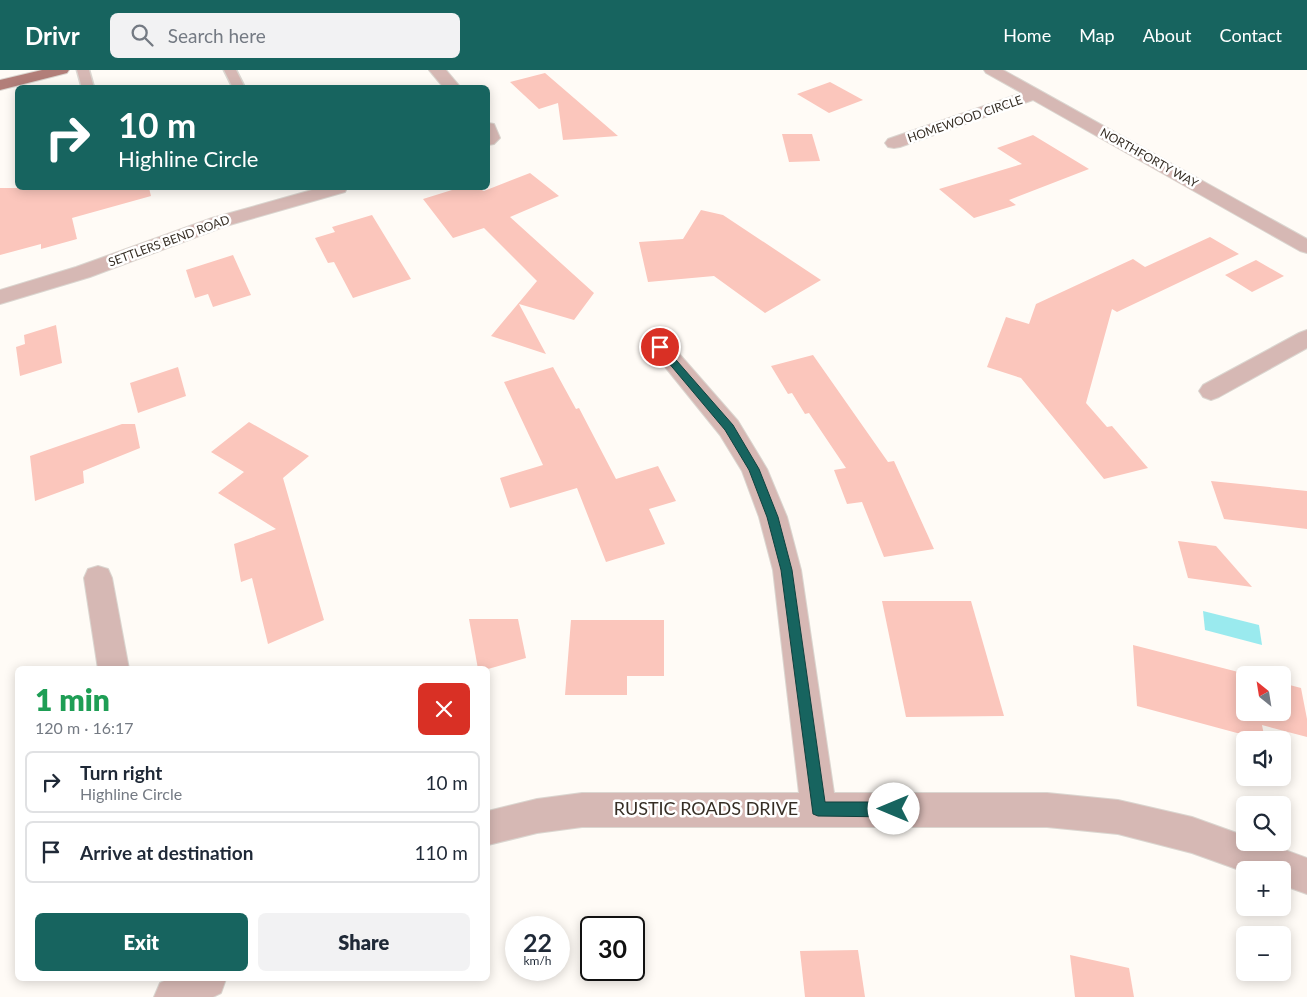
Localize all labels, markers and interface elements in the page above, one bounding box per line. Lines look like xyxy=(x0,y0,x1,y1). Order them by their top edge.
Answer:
search box xyxy=(110,13,460,58)
text: Drivr xyxy=(25,21,80,50)
icon: search xyxy=(128,21,156,49)
text: Search here xyxy=(168,24,266,47)
text: Home xyxy=(1003,24,1051,46)
text: Map xyxy=(1079,24,1115,46)
text: About xyxy=(1143,24,1192,46)
text: Contact xyxy=(1220,24,1282,46)
street label: HOMEWOOD CIRCLE xyxy=(905,92,1024,145)
text: 10 m xyxy=(118,103,196,145)
icon: right xyxy=(35,105,100,170)
street label: NORTHFORTY WAY xyxy=(1098,124,1201,191)
text: Highline Circle xyxy=(118,145,258,172)
street label: SETTLERS BEND ROAD xyxy=(106,212,231,269)
pin xyxy=(639,326,681,368)
icon: arrive xyxy=(646,333,674,361)
north arrow xyxy=(1236,666,1291,721)
map controls xyxy=(1236,666,1291,981)
text: 1 min xyxy=(35,681,110,717)
button: close xyxy=(418,683,470,735)
text: 120 m · 16:17 xyxy=(35,718,134,737)
button: sound xyxy=(1236,731,1291,786)
text: Turn right xyxy=(80,761,162,784)
icon: right xyxy=(37,768,65,796)
text: 10 m xyxy=(425,771,468,794)
position arrow xyxy=(867,782,919,834)
text: Highline Circle xyxy=(80,784,182,803)
button: search xyxy=(1236,796,1291,851)
street label: RUSTIC ROADS DRIVE xyxy=(614,797,798,819)
icon: arrive xyxy=(37,838,65,866)
text: Arrive at destination xyxy=(80,841,253,864)
text: 110 m xyxy=(414,841,468,864)
button: + xyxy=(1236,861,1291,916)
button: Exit xyxy=(35,913,248,971)
button: Share xyxy=(258,913,470,971)
speed limit sign: 30 xyxy=(580,916,645,981)
button: − xyxy=(1236,926,1291,981)
text: 22 xyxy=(523,927,552,957)
text: km/h xyxy=(523,953,552,968)

